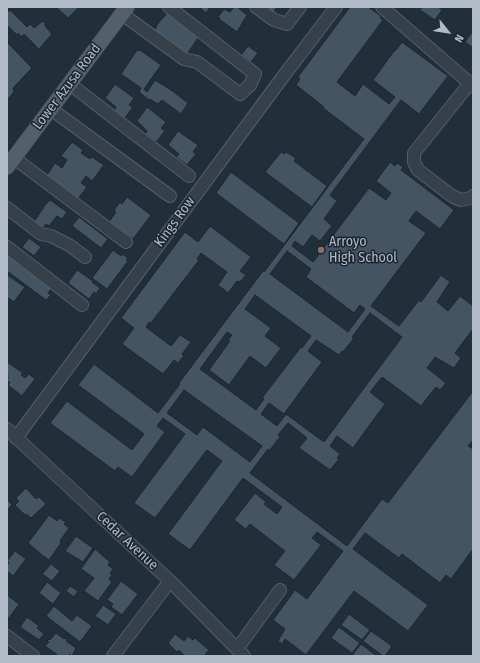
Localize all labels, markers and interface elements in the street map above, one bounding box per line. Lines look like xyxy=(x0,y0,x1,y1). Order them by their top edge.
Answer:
north arrow xyxy=(428,12,468,52)
text: N xyxy=(452,32,466,44)
street label: Lower Azusa Road xyxy=(29,41,105,133)
street label: Kings Row xyxy=(151,194,199,250)
place label: Arroyo High School xyxy=(329,234,397,266)
marker: Arroyo High School xyxy=(316,245,326,255)
street label: Cedar Avenue xyxy=(93,508,161,574)

